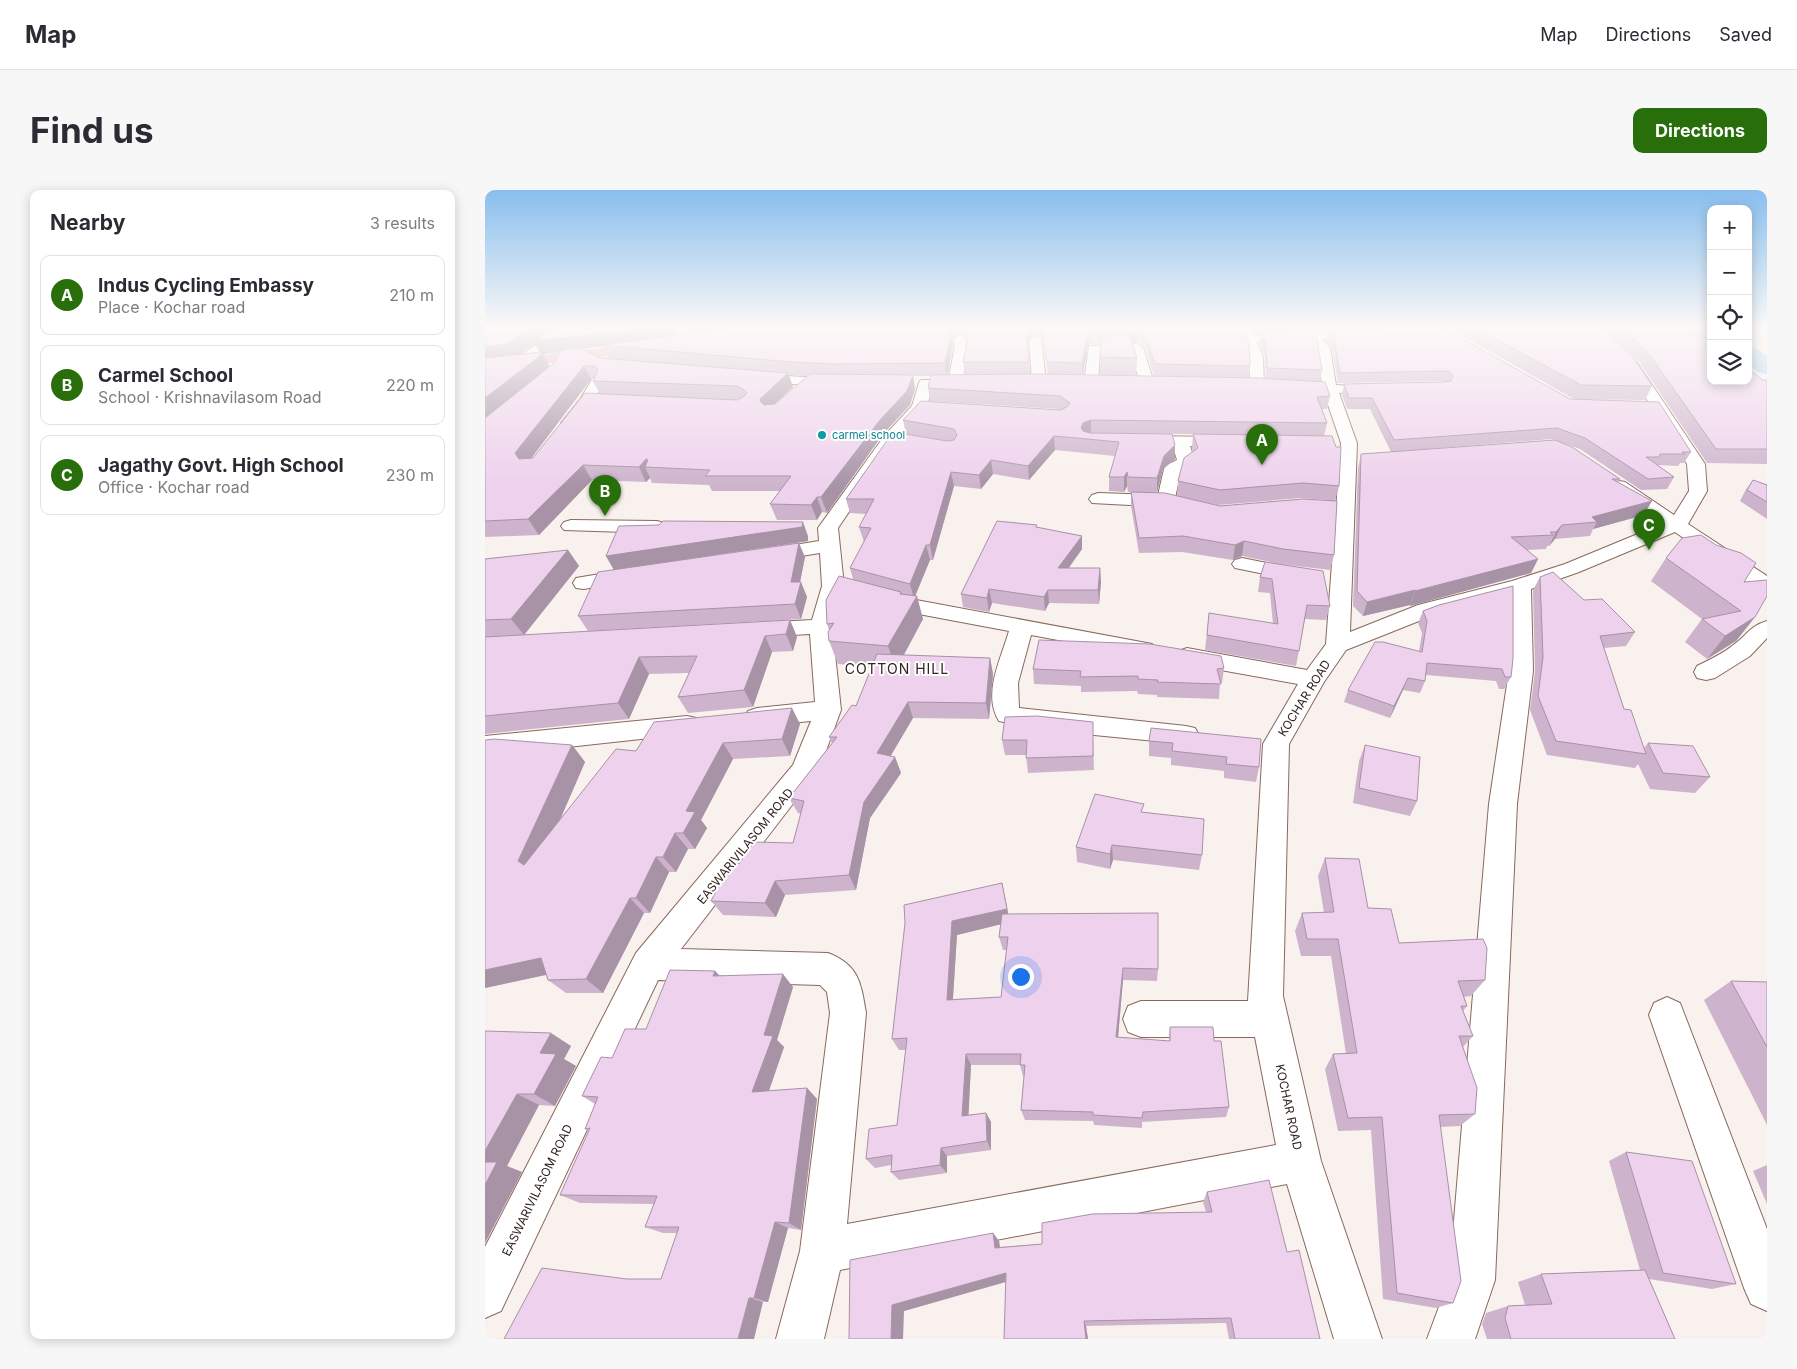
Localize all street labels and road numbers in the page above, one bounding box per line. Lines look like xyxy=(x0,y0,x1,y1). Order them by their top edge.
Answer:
street label: KOCHAR ROAD xyxy=(1275,657,1333,739)
street label: EASWARIVILASOM ROAD xyxy=(694,785,796,907)
street label: KOCHAR ROAD xyxy=(1273,1063,1305,1151)
street label: EASWARIVILASOM ROAD xyxy=(499,1122,575,1258)

